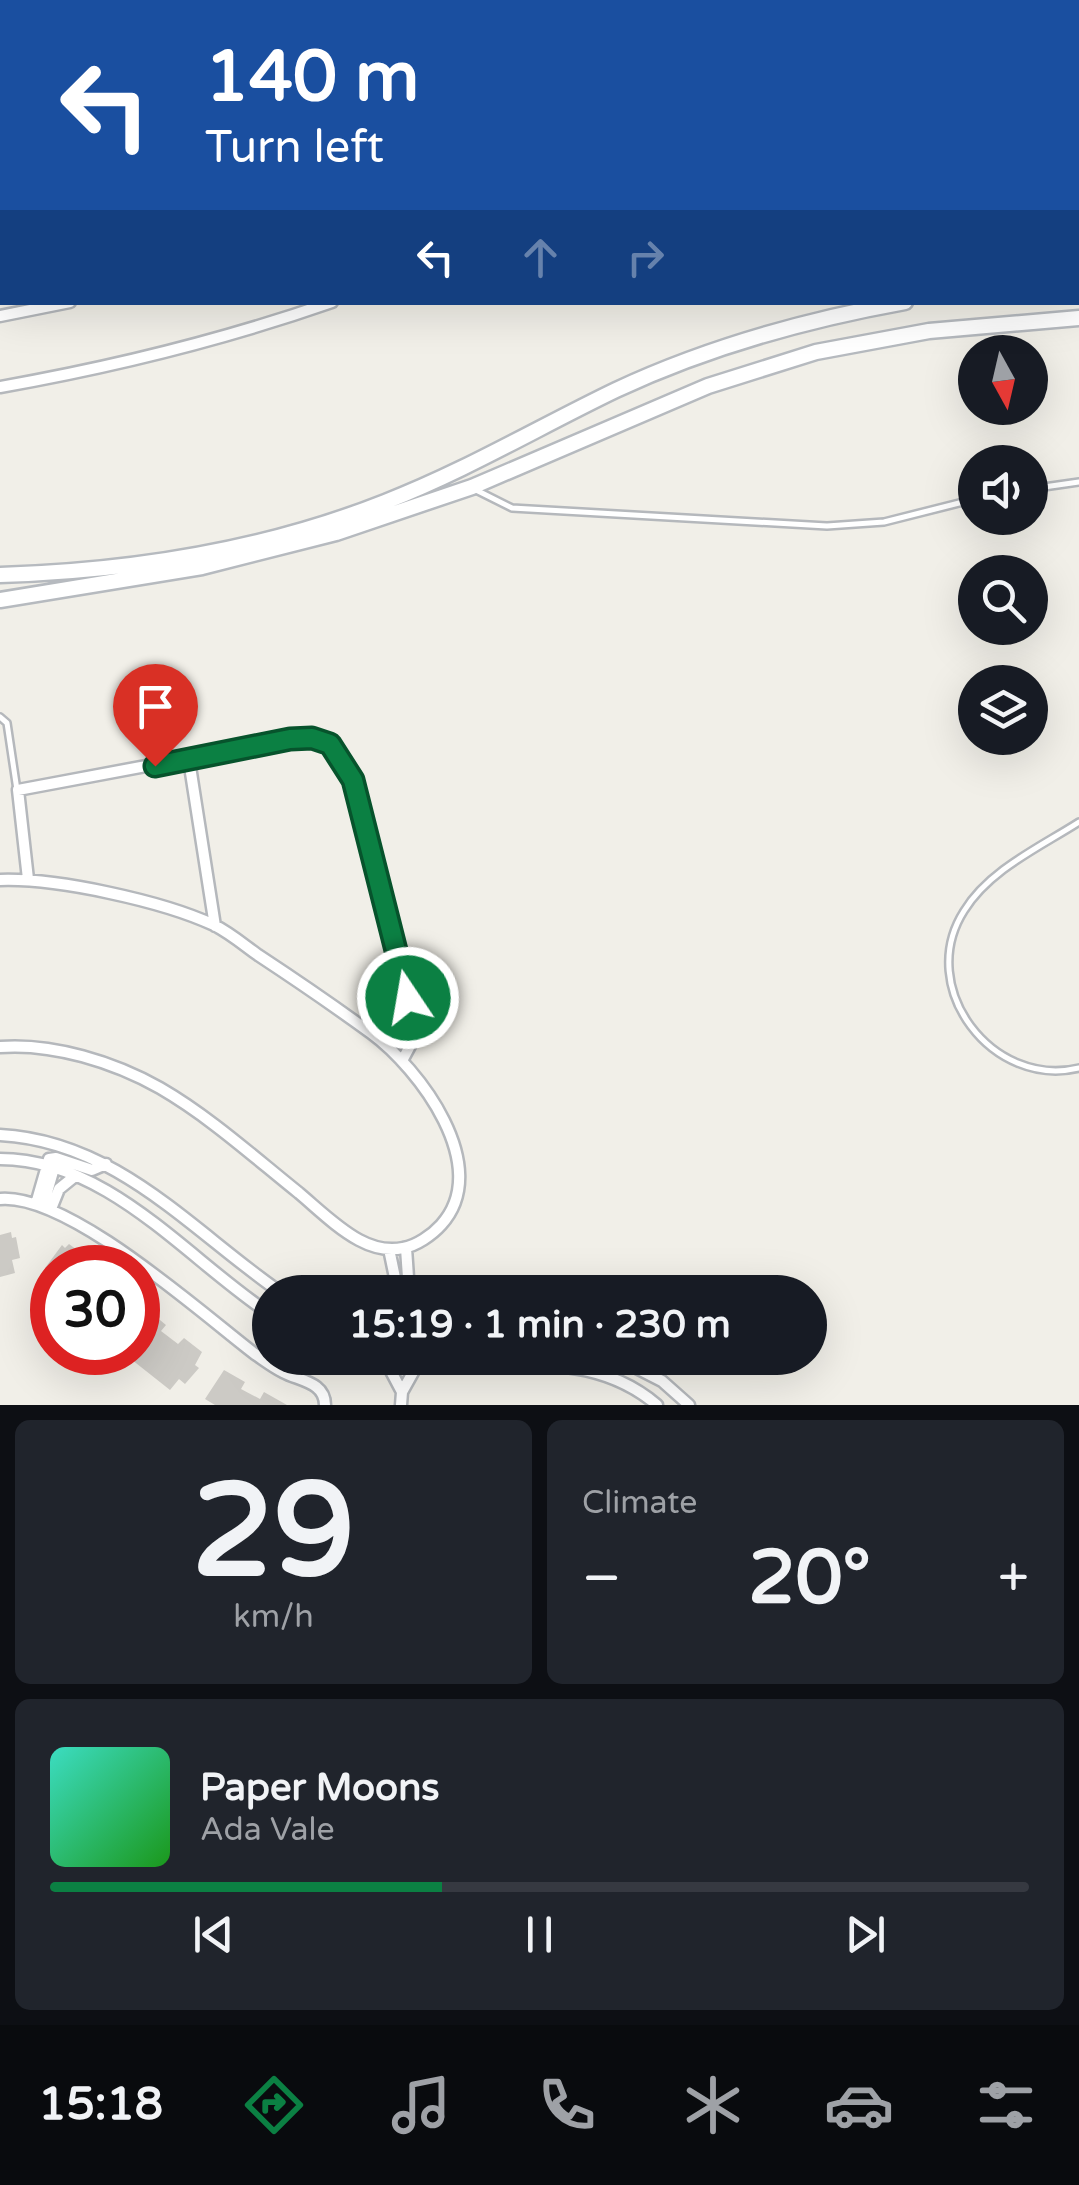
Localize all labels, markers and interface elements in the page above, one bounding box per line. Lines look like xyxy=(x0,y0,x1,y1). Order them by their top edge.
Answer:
text: 140 m xyxy=(205,36,419,120)
icon: left xyxy=(40,40,170,170)
text: Turn left xyxy=(205,121,384,175)
icon: left xyxy=(408,230,463,285)
icon: ahead xyxy=(513,230,568,285)
icon: right xyxy=(618,230,673,285)
north arrow xyxy=(958,335,1048,425)
map controls xyxy=(958,335,1048,755)
button: sound xyxy=(958,445,1048,535)
button: search xyxy=(958,555,1048,645)
pin xyxy=(113,664,198,767)
button: layers xyxy=(958,665,1048,755)
icon: arrive xyxy=(128,679,183,734)
position arrow xyxy=(356,946,460,1050)
speed limit sign: 30 xyxy=(30,1245,160,1375)
text: 15:19 · 1 min · 230 m xyxy=(348,1302,731,1348)
text: 29 xyxy=(192,1455,355,1611)
text: Climate xyxy=(582,1484,697,1522)
text: 20° xyxy=(748,1533,871,1623)
text: − xyxy=(582,1546,621,1612)
text: + xyxy=(998,1546,1029,1612)
text: km/h xyxy=(233,1598,314,1636)
text: Paper Moons xyxy=(200,1765,440,1811)
text: Ada Vale xyxy=(200,1811,335,1849)
icon: previous xyxy=(186,1907,241,1962)
icon: pause xyxy=(512,1907,567,1962)
icon: next xyxy=(838,1907,893,1962)
icon: directions xyxy=(239,2070,309,2140)
icon: music xyxy=(386,2070,456,2140)
icon: phone xyxy=(532,2070,602,2140)
icon: climate xyxy=(678,2070,748,2140)
icon: car xyxy=(824,2070,894,2140)
icon: filters xyxy=(971,2070,1041,2140)
text: 15:18 xyxy=(38,2078,163,2132)

